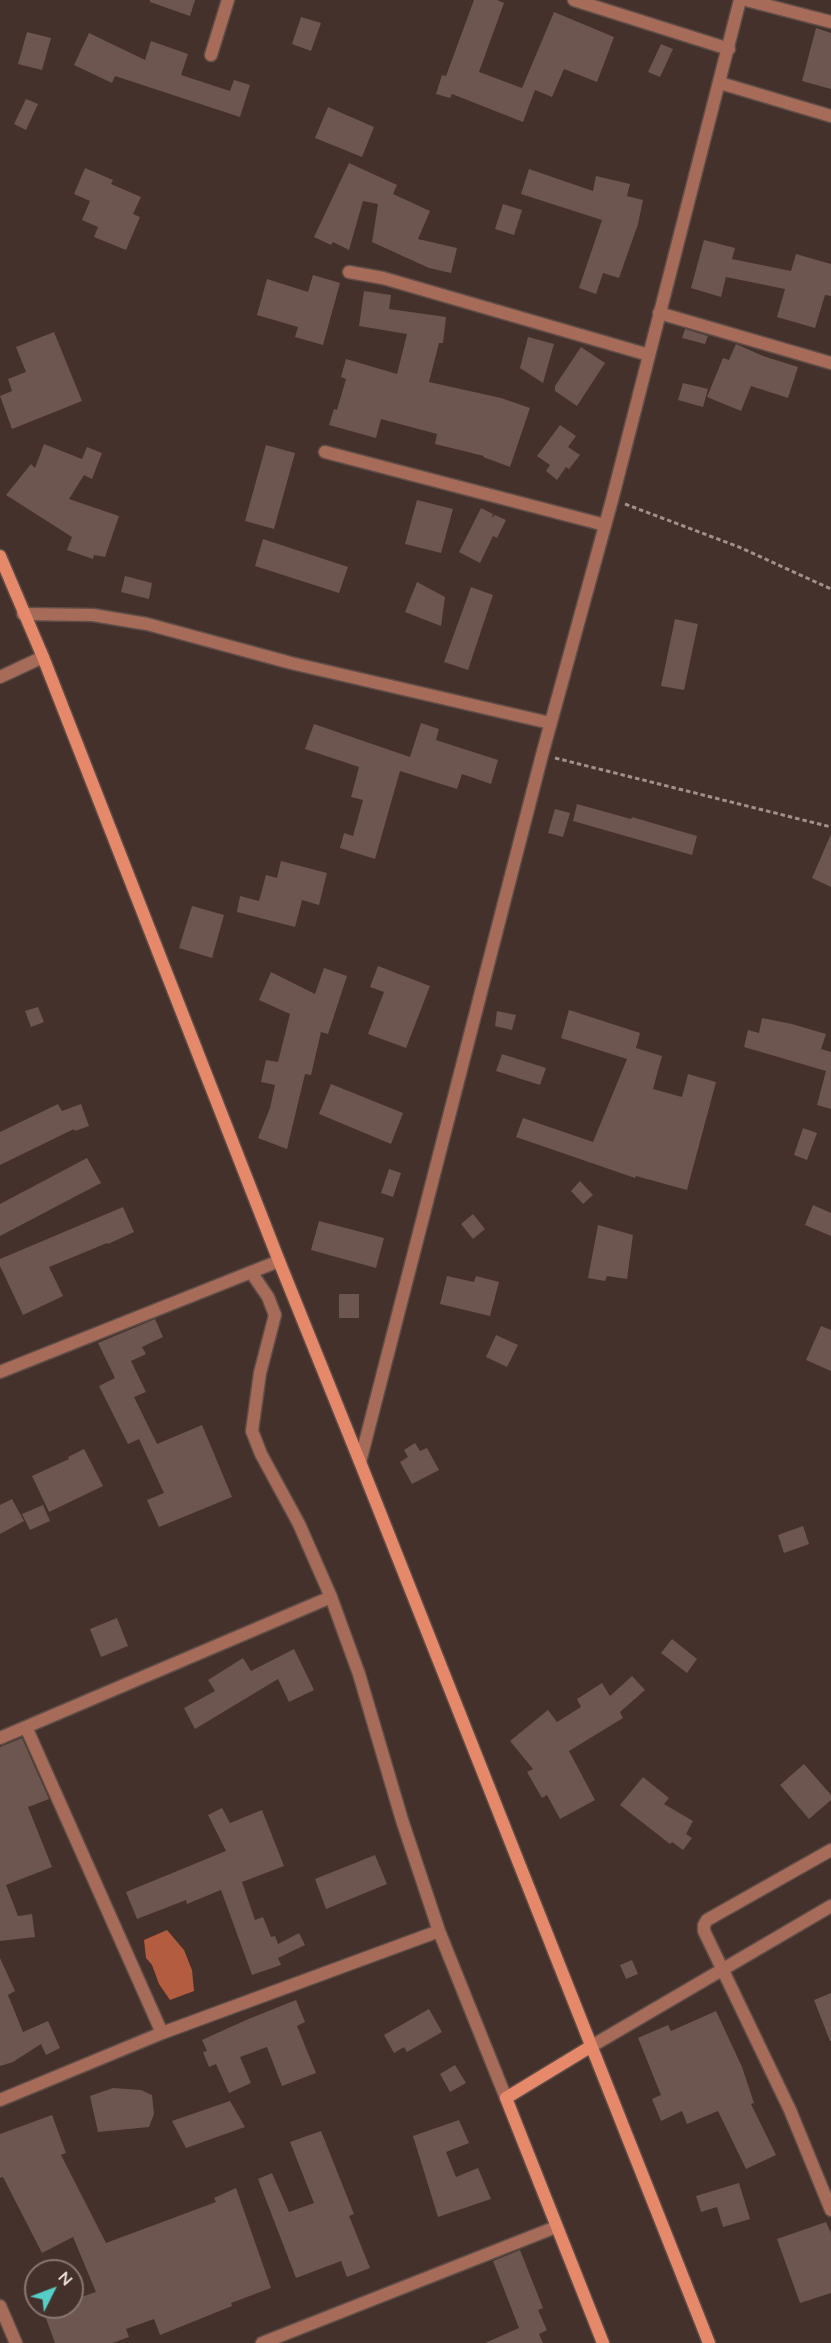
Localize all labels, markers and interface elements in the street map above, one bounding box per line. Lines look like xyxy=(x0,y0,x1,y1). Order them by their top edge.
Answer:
north arrow xyxy=(24,2259,84,2319)
text: N xyxy=(55,2267,77,2289)

